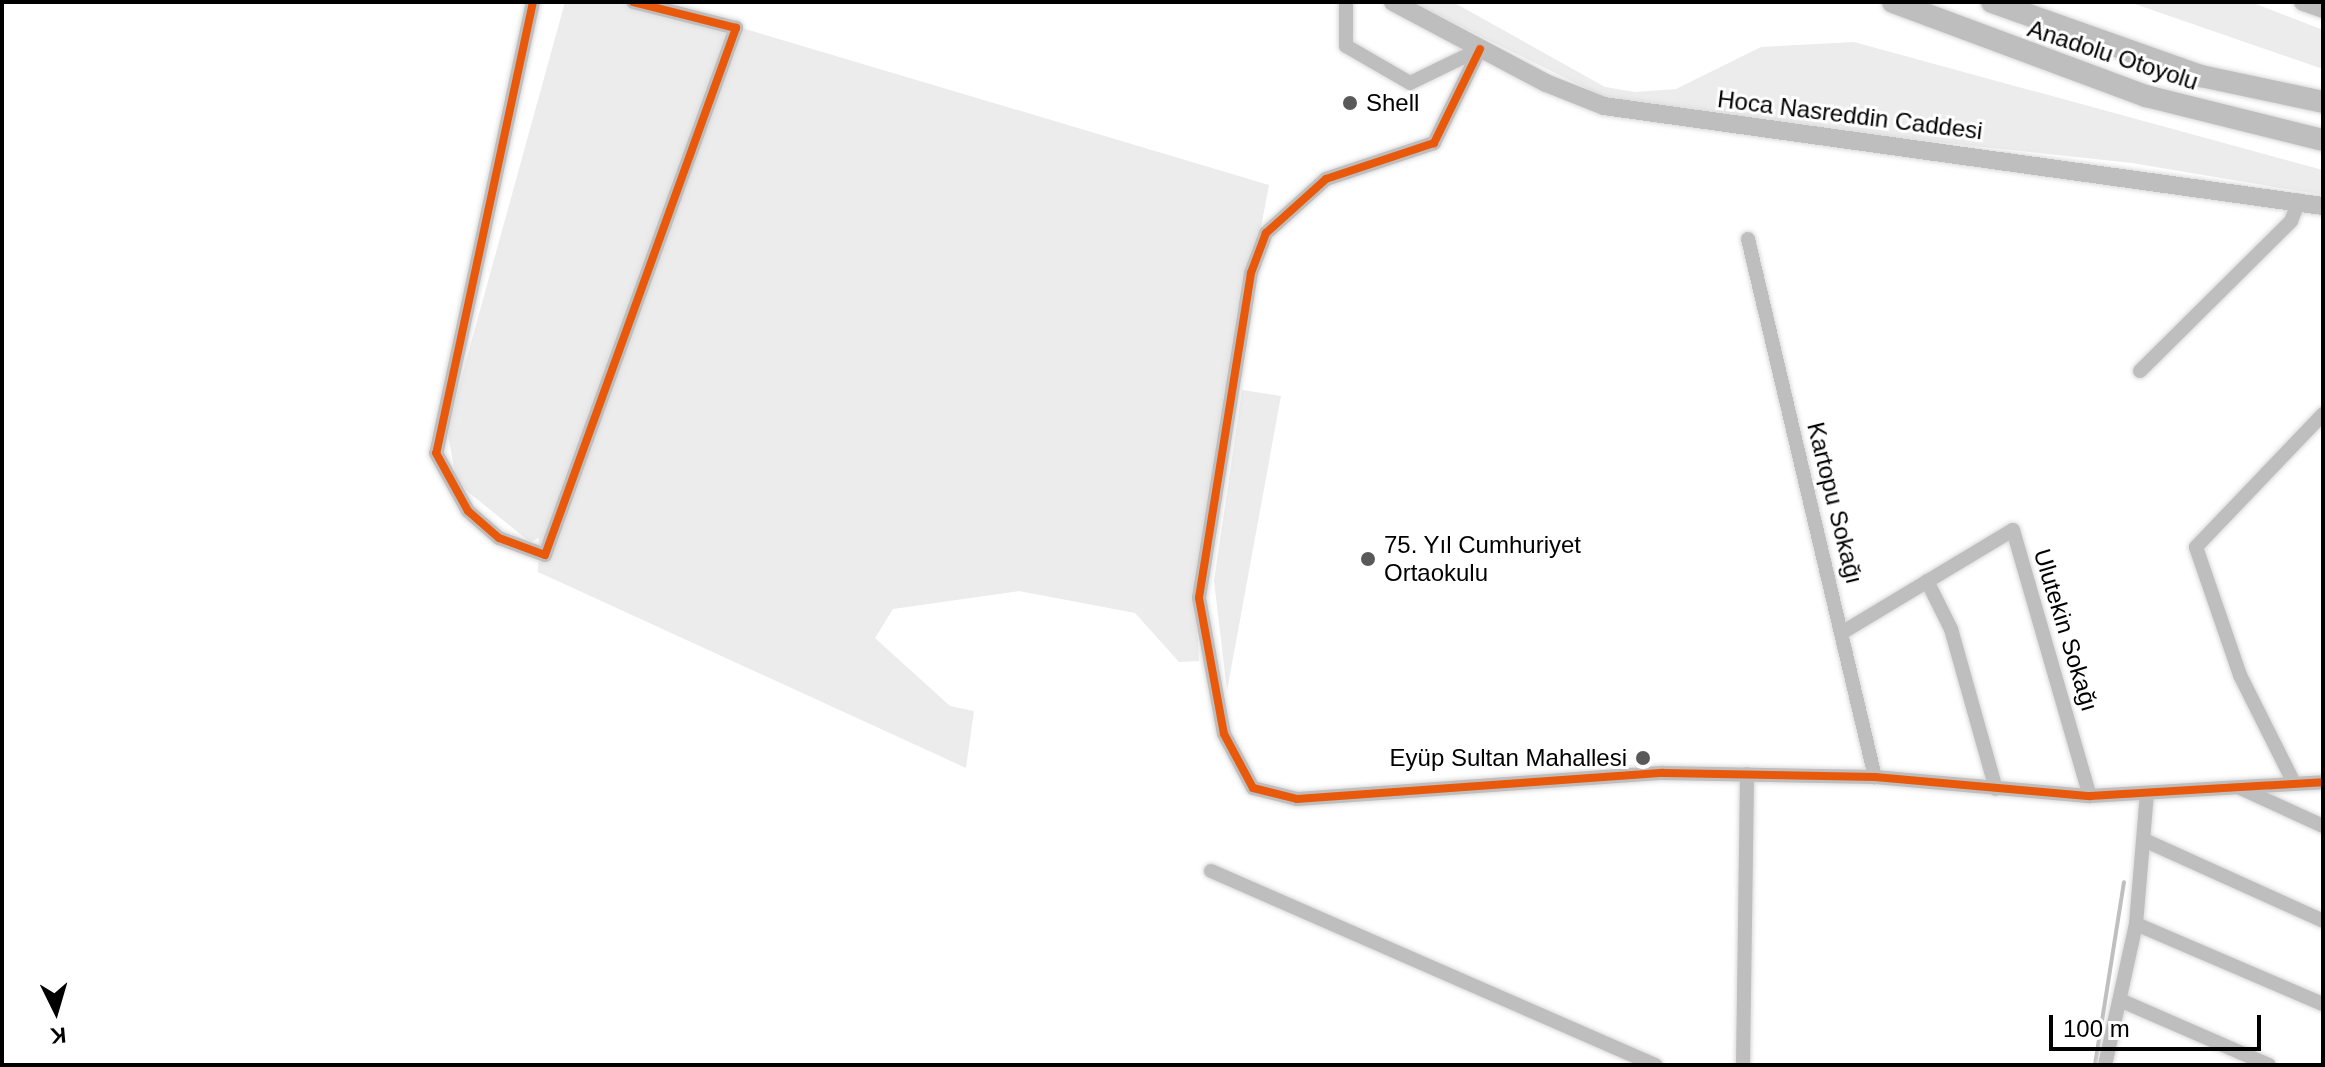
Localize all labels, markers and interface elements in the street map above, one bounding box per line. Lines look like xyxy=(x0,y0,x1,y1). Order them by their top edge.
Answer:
street label: Anadolu Otoyolu xyxy=(2024,14,2202,96)
street label: Hoca Nasreddin Caddesi xyxy=(1716,84,1984,146)
place label: Shell xyxy=(1366,89,1419,117)
marker: Shell xyxy=(1341,94,1359,112)
street label: Kartopu Sokağı xyxy=(1801,419,1869,587)
place label: 75. Yıl Cumhuriyet Ortaokulu xyxy=(1384,531,1581,587)
street label: Ulutekin Sokağı xyxy=(2028,545,2104,715)
marker: 75. Yıl Cumhuriyet Ortaokulu xyxy=(1359,550,1377,568)
place label: Eyüp Sultan Mahallesi xyxy=(1390,744,1627,772)
marker: Eyüp Sultan Mahallesi xyxy=(1634,749,1652,767)
north arrow xyxy=(16,971,96,1051)
scale bar xyxy=(2053,999,2265,1049)
text: 100 m xyxy=(2063,1015,2130,1042)
text: K xyxy=(49,1022,67,1049)

